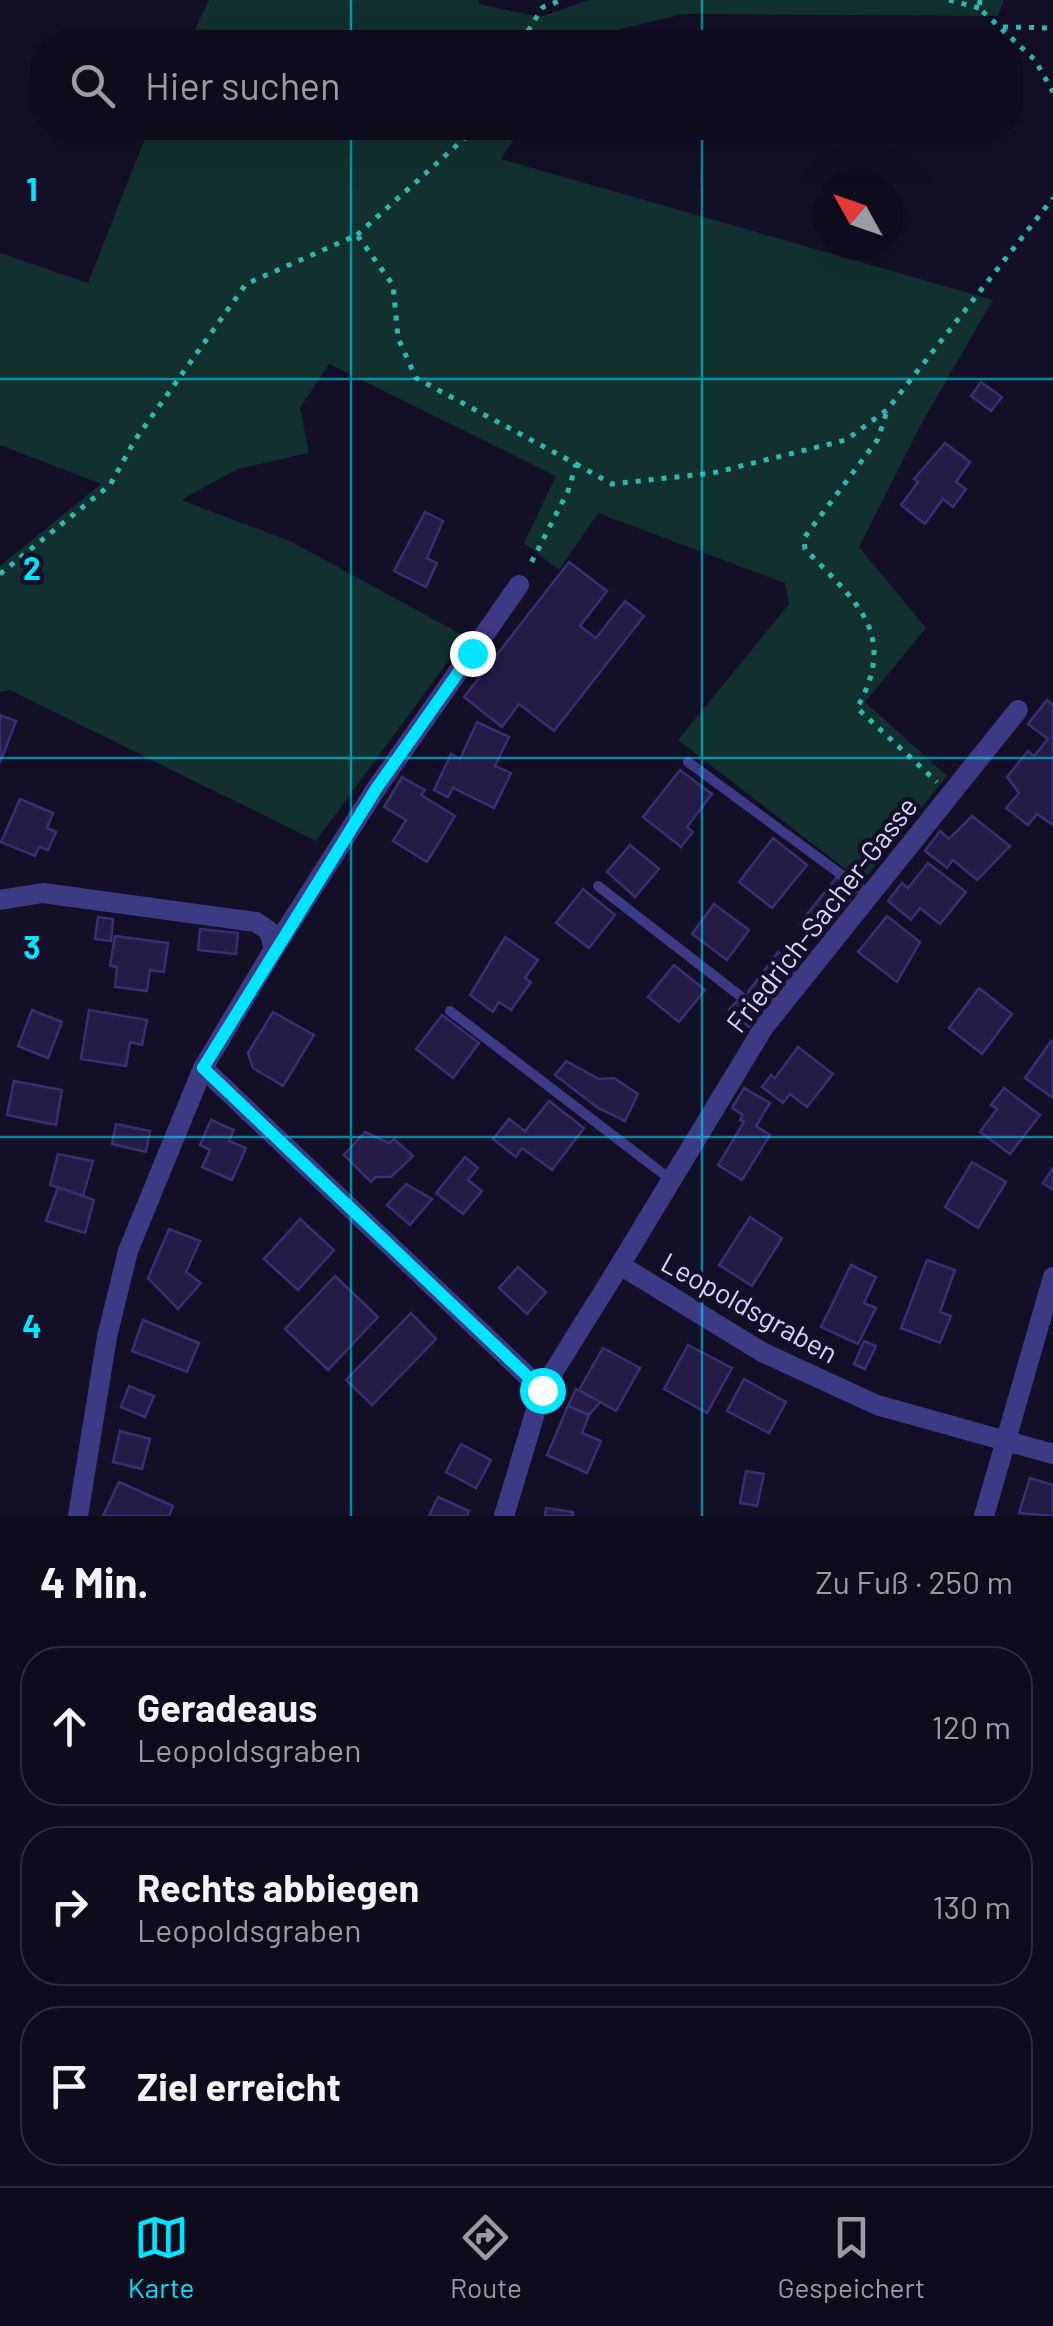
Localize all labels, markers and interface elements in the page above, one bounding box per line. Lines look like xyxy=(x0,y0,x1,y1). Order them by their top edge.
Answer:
search box xyxy=(30,30,1023,140)
icon: search xyxy=(65,58,120,113)
text: Hier suchen xyxy=(145,62,341,108)
text: 1 xyxy=(26,169,38,207)
north arrow xyxy=(813,170,903,260)
text: 2 xyxy=(23,548,41,586)
route end xyxy=(450,631,496,677)
street label: Friedrich-Sacher-Gasse xyxy=(718,789,924,1039)
text: 3 xyxy=(23,927,41,965)
street label: Leopoldsgraben xyxy=(656,1245,844,1369)
text: 4 xyxy=(22,1306,42,1344)
route start xyxy=(520,1368,566,1414)
text: 4 Min. xyxy=(40,1556,149,1606)
text: Zu Fuß · 250 m xyxy=(815,1562,1013,1600)
text: Geradeaus xyxy=(137,1684,317,1730)
icon: ahead xyxy=(42,1699,97,1754)
text: 120 m xyxy=(932,1707,1011,1745)
text: Leopoldsgraben xyxy=(137,1730,361,1768)
text: Rechts abbiegen xyxy=(137,1864,419,1910)
icon: right xyxy=(42,1879,97,1934)
text: 130 m xyxy=(932,1887,1011,1925)
text: Leopoldsgraben xyxy=(137,1910,361,1948)
icon: arrive xyxy=(42,2059,97,2114)
text: Ziel erreicht xyxy=(137,2063,341,2109)
tab: Karte xyxy=(128,2210,194,2304)
tab: Route xyxy=(450,2210,522,2304)
tab: Gespeichert xyxy=(777,2210,925,2304)

